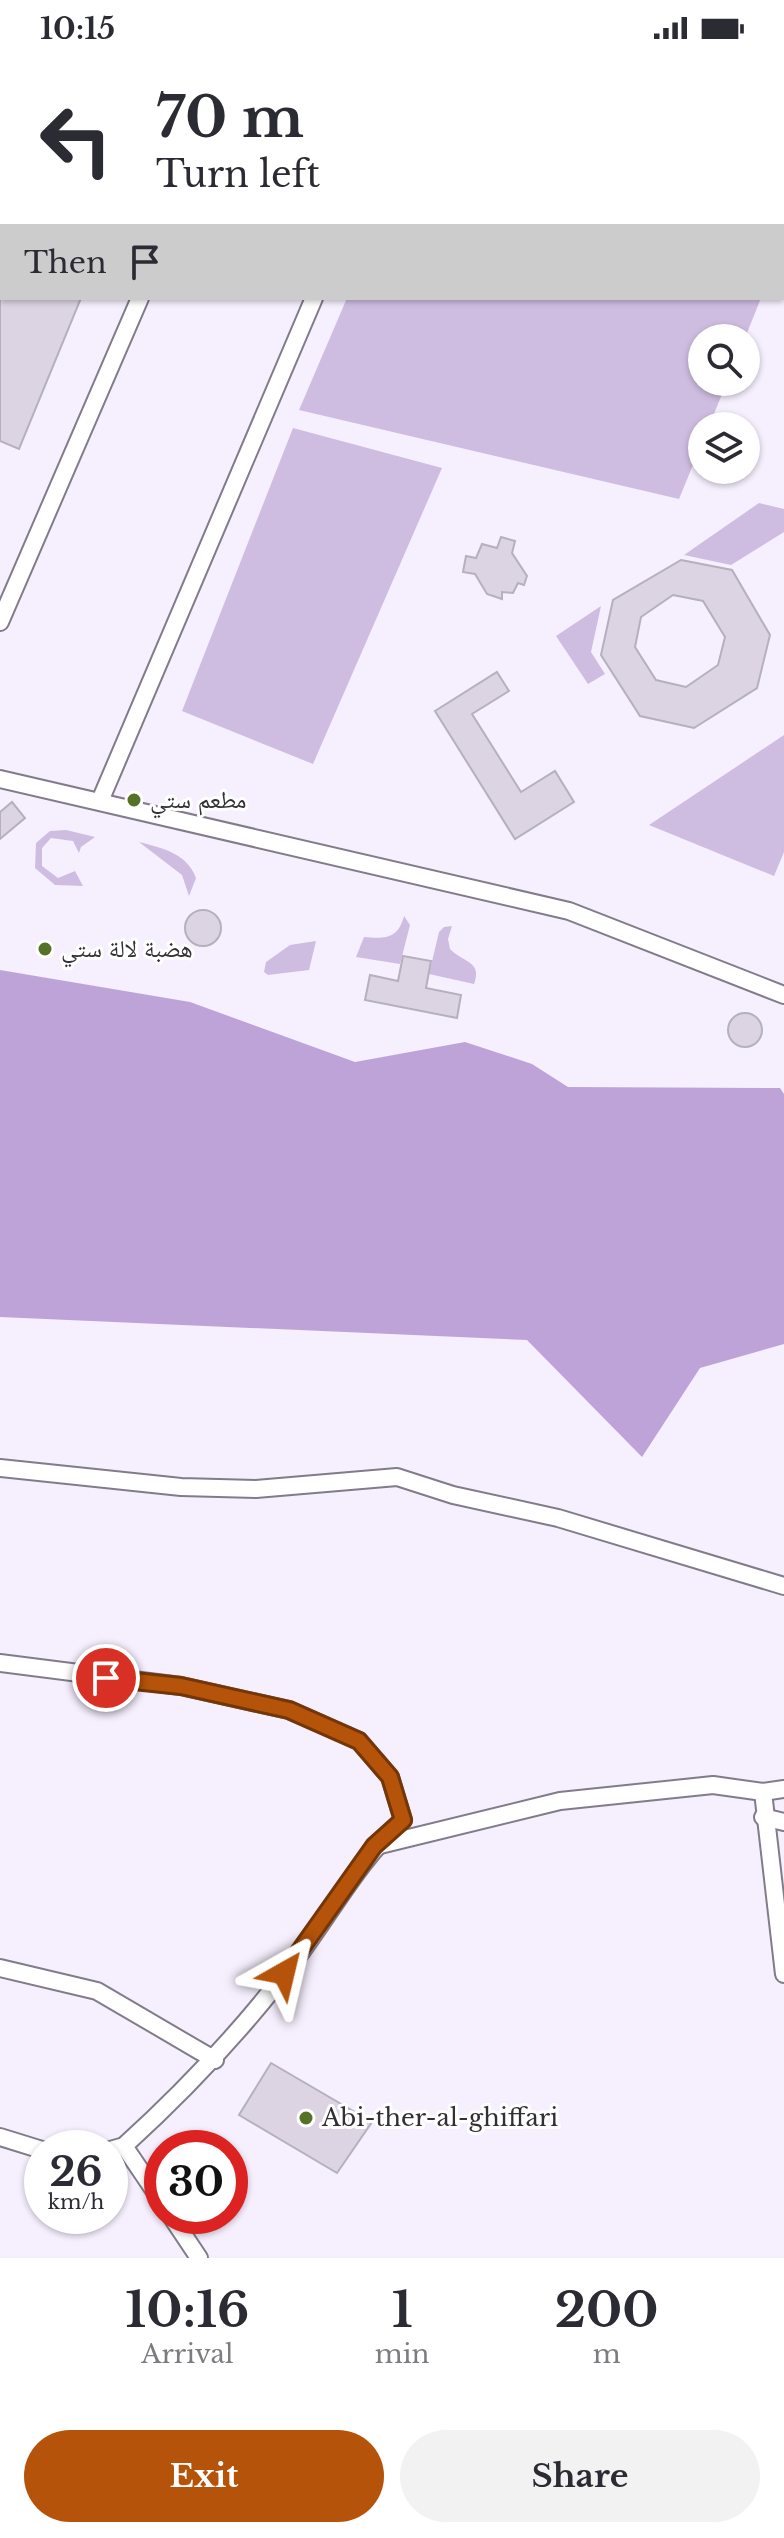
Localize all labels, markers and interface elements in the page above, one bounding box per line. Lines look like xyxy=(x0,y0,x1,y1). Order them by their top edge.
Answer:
text: 10:15 xyxy=(40,10,115,47)
text: 70 m xyxy=(156,83,304,152)
icon: left xyxy=(24,88,128,192)
text: Turn left xyxy=(156,152,320,197)
icon: arrive xyxy=(123,240,167,284)
text: Then xyxy=(24,244,107,281)
map controls xyxy=(688,324,760,484)
button: search xyxy=(688,324,760,396)
button: layers xyxy=(688,412,760,484)
place label: مطعم ستي xyxy=(150,785,246,819)
marker: مطعم ستي xyxy=(125,791,143,809)
place label: هضبة لالة ستي xyxy=(61,934,193,968)
marker: هضبة لالة ستي xyxy=(36,940,54,958)
pin xyxy=(72,1644,140,1712)
icon: arrive xyxy=(84,1656,128,1700)
position arrow xyxy=(242,1931,326,2015)
place label: Abi-ther-al-ghiffari xyxy=(321,2103,558,2132)
marker: Abi-ther-al-ghiffari xyxy=(297,2109,315,2127)
speed limit sign: 30 xyxy=(144,2130,248,2234)
text: 26 xyxy=(50,2147,103,2197)
text: km/h xyxy=(48,2190,104,2214)
text: 10:16 xyxy=(125,2280,249,2340)
text: 1 xyxy=(392,2280,413,2340)
text: 200 xyxy=(555,2280,659,2340)
text: Arrival xyxy=(141,2338,233,2370)
text: min xyxy=(375,2338,430,2370)
text: m xyxy=(593,2338,621,2370)
button: Exit xyxy=(24,2430,384,2522)
button: Share xyxy=(400,2430,760,2522)

